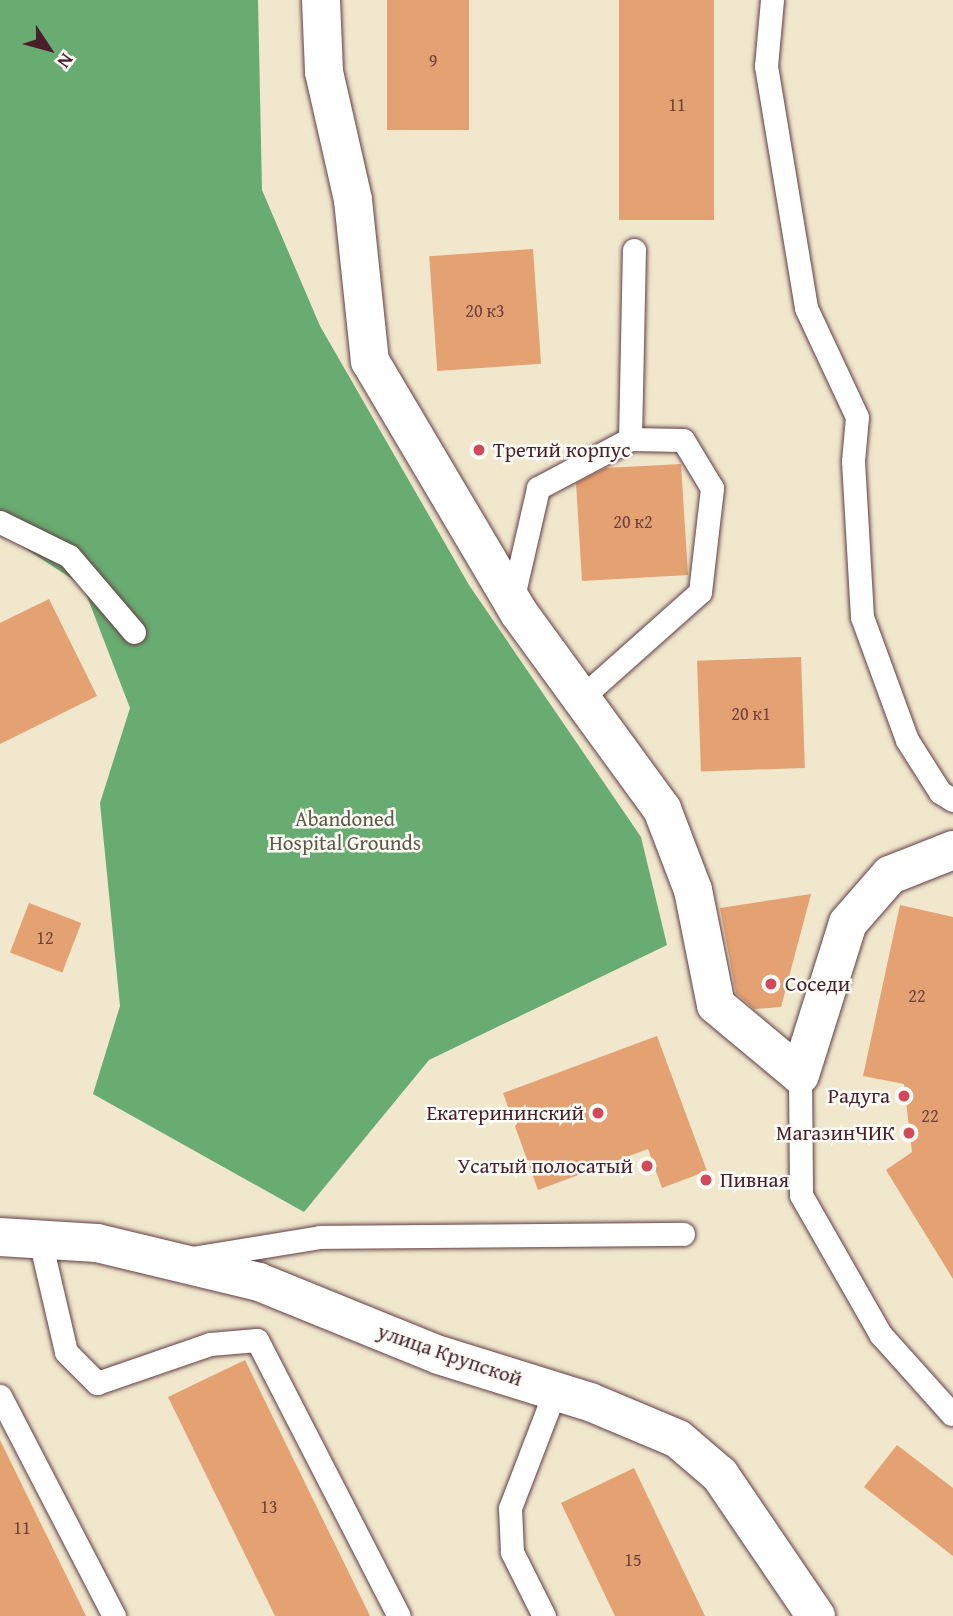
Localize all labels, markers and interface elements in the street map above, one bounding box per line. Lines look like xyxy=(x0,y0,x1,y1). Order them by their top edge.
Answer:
north arrow xyxy=(14,14,84,84)
text: N xyxy=(51,48,81,75)
house number: 9 xyxy=(429,50,437,72)
house number: 11 xyxy=(668,94,686,116)
house number: 20 к3 xyxy=(465,300,505,322)
place label: Третий корпус xyxy=(493,437,631,463)
marker: Третий корпус xyxy=(471,442,487,458)
house number: 20 к2 xyxy=(613,511,653,533)
house number: 20 к1 xyxy=(731,703,771,725)
park label: Abandoned Hospital Grounds xyxy=(269,806,421,856)
house number: 12 xyxy=(36,927,54,949)
place label: Соседи xyxy=(785,971,850,997)
marker: Соседи xyxy=(763,976,779,992)
house number: 22 xyxy=(908,985,926,1007)
place label: Радуга xyxy=(828,1083,890,1109)
marker: Радуга xyxy=(896,1088,912,1104)
place label: Екатерининский xyxy=(426,1100,584,1126)
marker: Екатерининский xyxy=(590,1105,606,1121)
house number: 22 xyxy=(921,1105,939,1127)
place label: МагазинЧИК xyxy=(776,1120,895,1146)
marker: МагазинЧИК xyxy=(901,1125,917,1141)
place label: Усатый полосатый xyxy=(457,1153,633,1179)
marker: Усатый полосатый xyxy=(639,1158,655,1174)
place label: Пивная xyxy=(720,1167,789,1193)
marker: Пивная xyxy=(698,1172,714,1188)
street label: улица Крупской xyxy=(374,1318,526,1392)
house number: 13 xyxy=(260,1496,278,1518)
house number: 11 xyxy=(13,1517,31,1539)
house number: 15 xyxy=(624,1549,642,1571)

